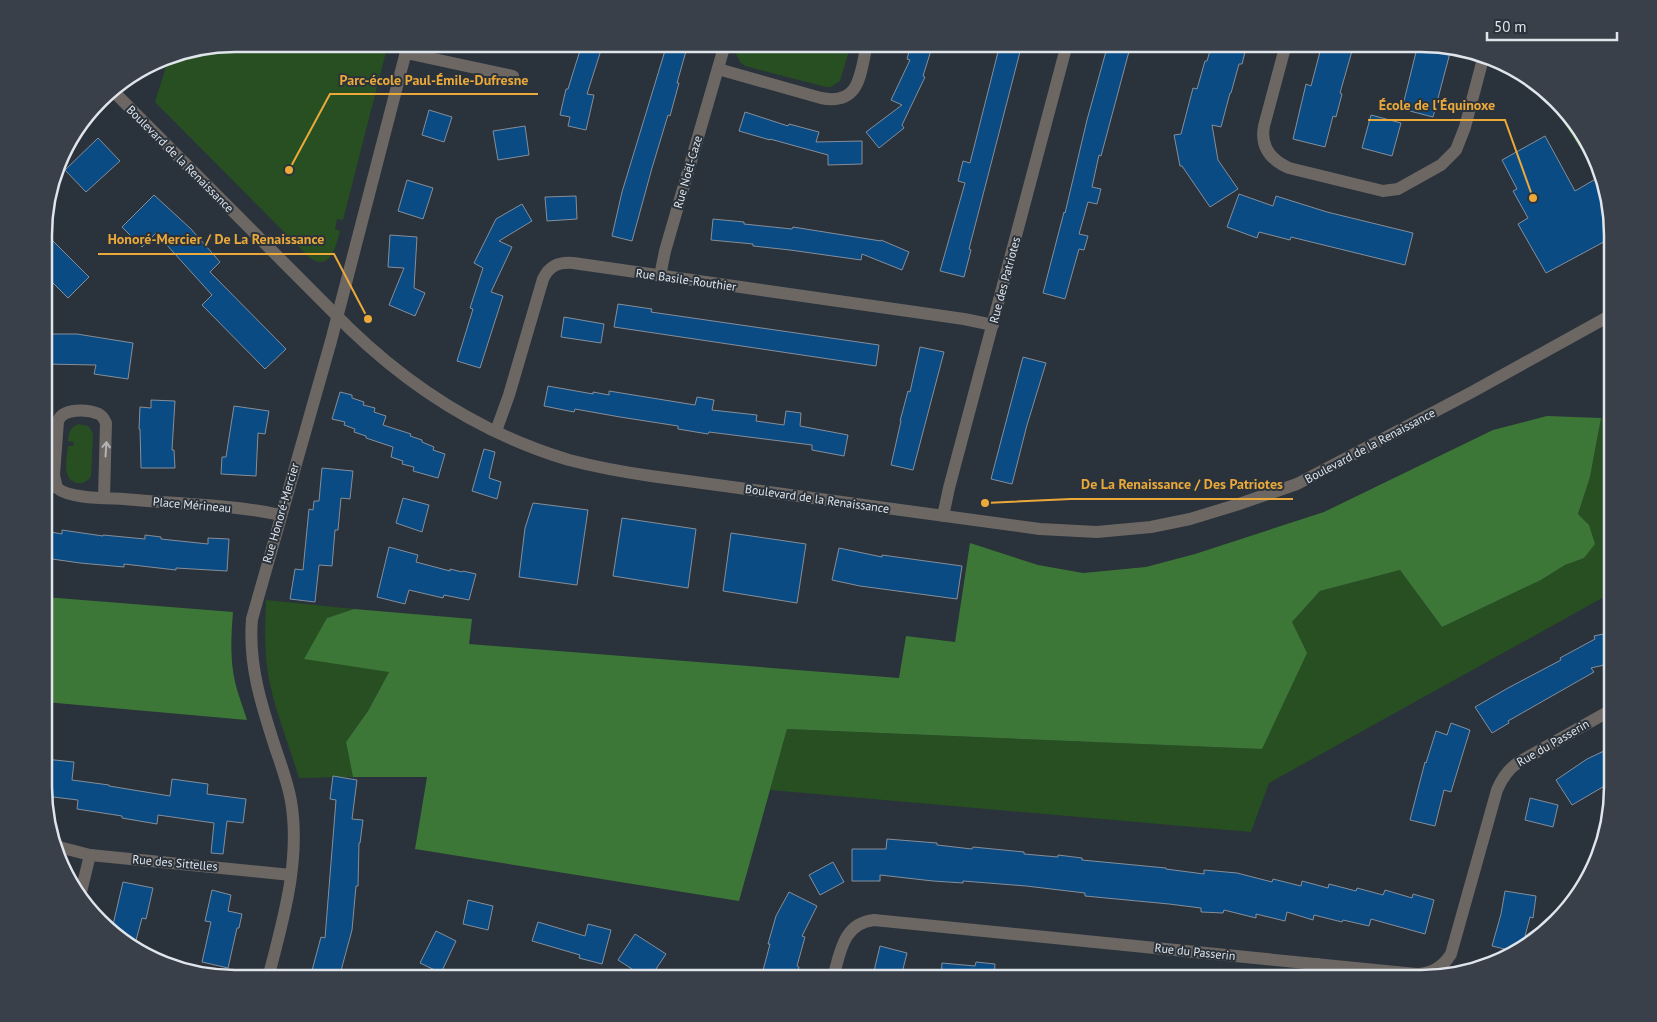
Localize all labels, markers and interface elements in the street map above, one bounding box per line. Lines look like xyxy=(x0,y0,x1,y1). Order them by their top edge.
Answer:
scale bar xyxy=(1487,10,1617,42)
text: 50 m xyxy=(1494,17,1527,36)
callout: Parc-école Paul-Émile-Dufresne xyxy=(330,65,538,94)
text: Parc-école Paul-Émile-Dufresne xyxy=(340,71,528,89)
callout: École de l'Équinoxe xyxy=(1368,91,1505,120)
text: École de l'Équinoxe xyxy=(1379,96,1495,114)
street label: Boulevard de la Renaissance xyxy=(124,102,237,215)
street label: Rue Noël-Caze xyxy=(670,134,705,210)
callout: Honoré-Mercier / De La Renaissance xyxy=(98,225,334,254)
text: Honoré-Mercier / De La Renaissance xyxy=(108,230,324,248)
street label: Rue des Patriotes xyxy=(986,235,1023,325)
street label: Rue Basile-Routhier xyxy=(635,265,737,294)
street label: Boulevard de la Renaissance xyxy=(1302,405,1437,486)
one-way arrow xyxy=(102,441,111,457)
street label: Rue Honoré-Mercier xyxy=(259,461,302,565)
callout: De La Renaissance / Des Patriotes xyxy=(1071,470,1293,499)
text: De La Renaissance / Des Patriotes xyxy=(1081,475,1283,493)
street label: Boulevard de la Renaissance xyxy=(744,481,890,516)
street label: Place Mérineau xyxy=(152,494,232,515)
street label: Rue du Passerin xyxy=(1514,716,1592,769)
street label: Rue des Sittelles xyxy=(132,851,218,874)
street label: Rue du Passerin xyxy=(1154,940,1236,963)

